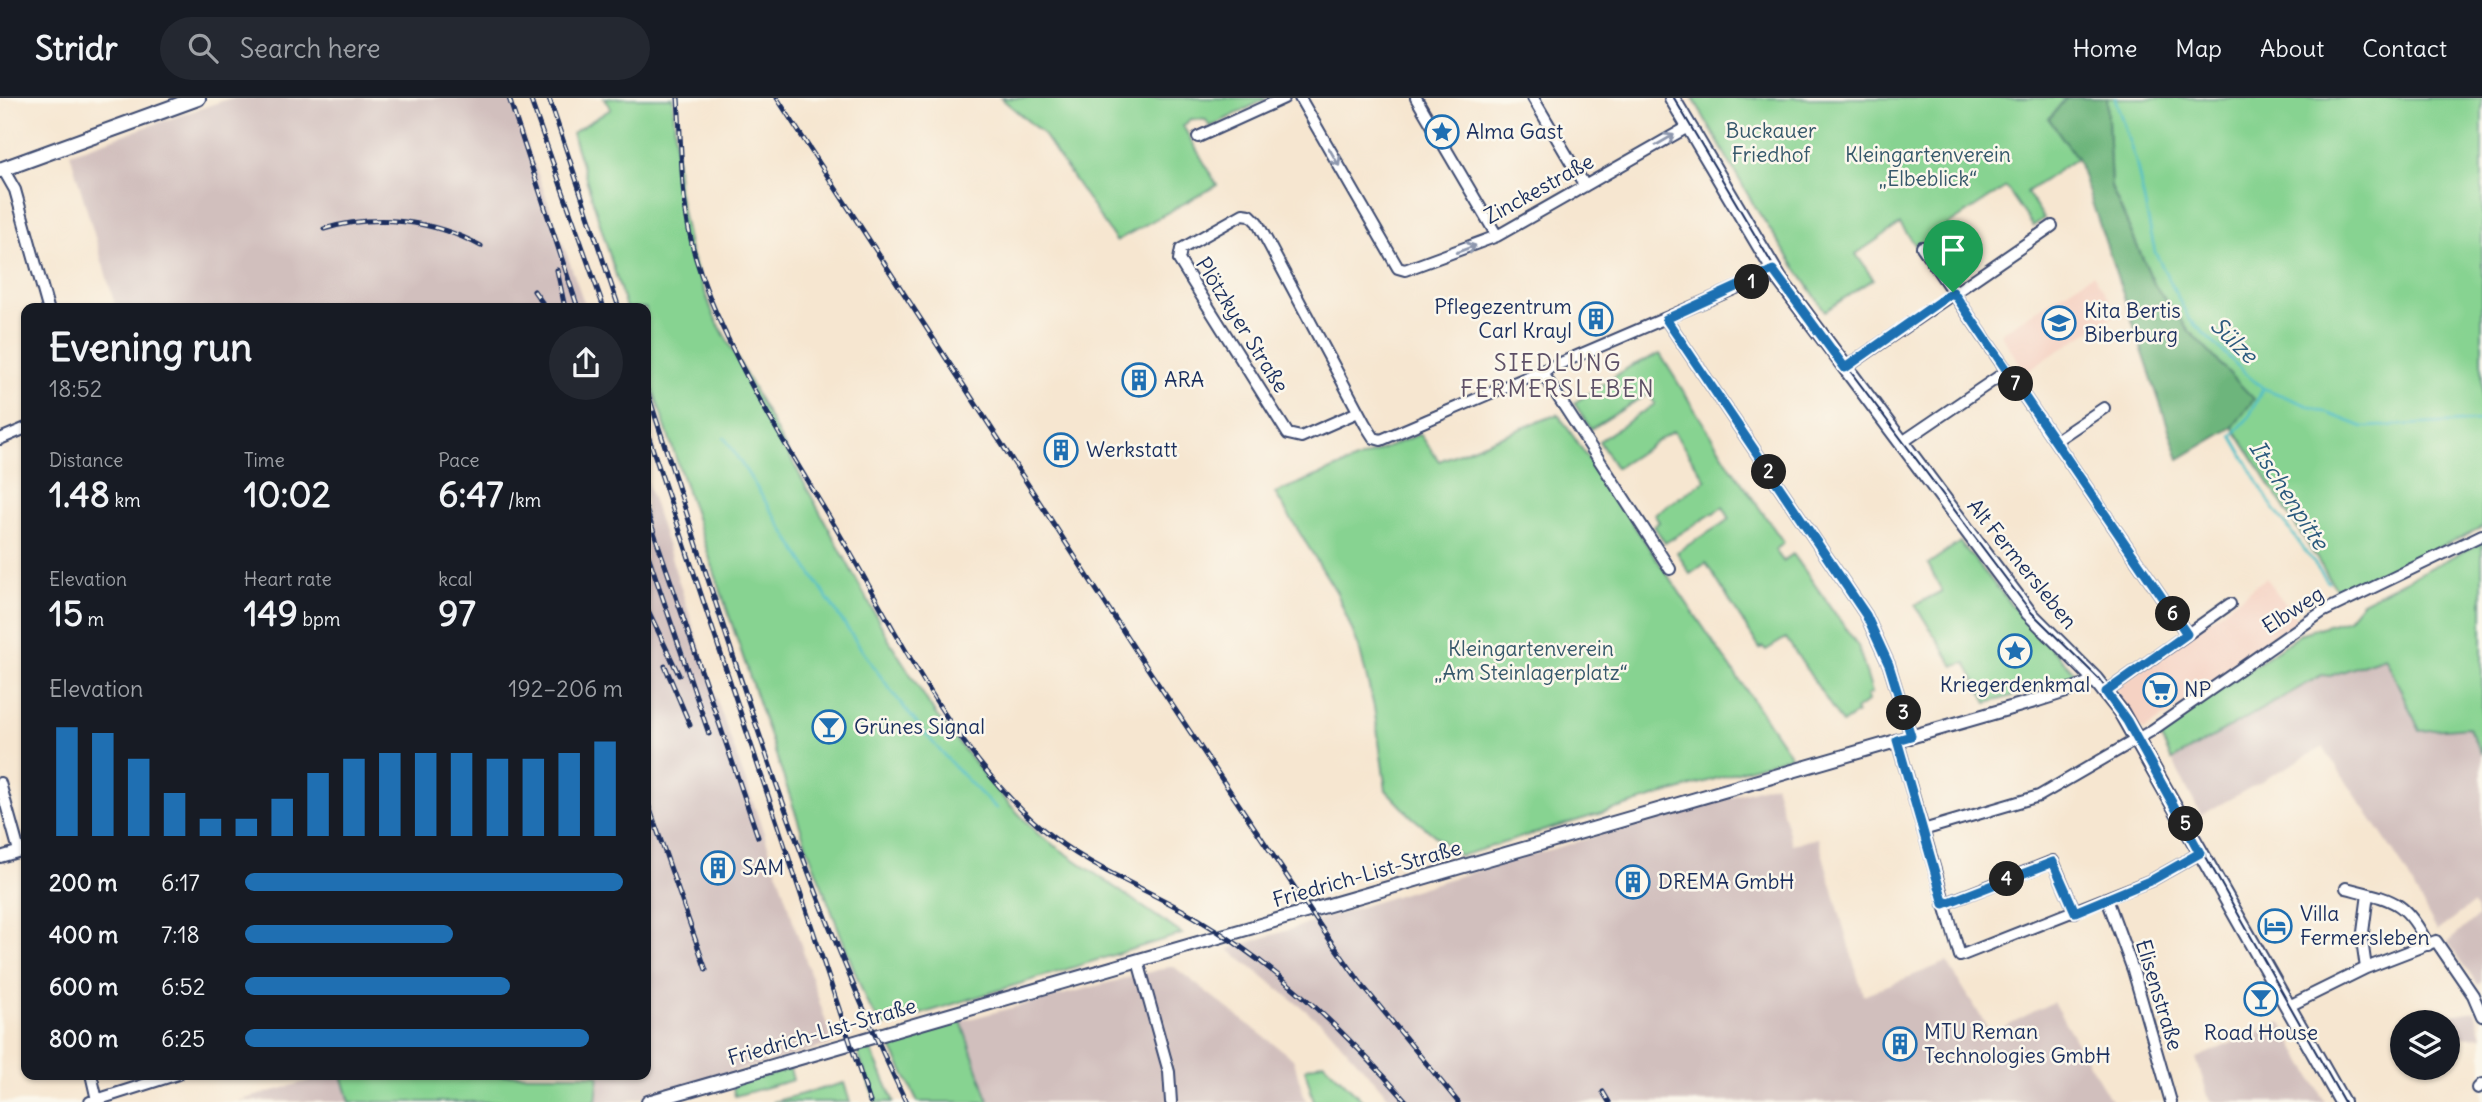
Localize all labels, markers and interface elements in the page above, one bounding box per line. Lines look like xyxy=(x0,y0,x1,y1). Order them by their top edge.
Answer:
search box xyxy=(160,17,650,80)
text: Stridr xyxy=(35,27,118,69)
icon: search xyxy=(184,29,222,67)
text: Search here xyxy=(240,32,381,65)
text: Home xyxy=(2073,33,2137,63)
text: Map xyxy=(2175,33,2222,63)
text: About xyxy=(2260,33,2324,63)
text: Contact xyxy=(2362,33,2447,63)
place icon: Alma Gast xyxy=(1423,113,1461,151)
park label: Buckauer Friedhof xyxy=(1725,117,1817,168)
place label: Alma Gast xyxy=(1466,118,1563,145)
one-way arrow xyxy=(1655,133,1675,147)
park label: Kleingartenverein „Elbeblick“ xyxy=(1845,141,2011,192)
one-way arrow xyxy=(1328,146,1341,167)
street label: Zinckestraße xyxy=(1479,147,1598,230)
pin xyxy=(1923,220,1983,292)
icon: arrive xyxy=(1934,231,1972,269)
one-way arrow xyxy=(1454,241,1476,254)
street label: Plötzkyer Straße xyxy=(1190,252,1295,398)
pin: 1 xyxy=(1734,264,1770,300)
text: 1 xyxy=(1748,269,1755,293)
place label: Pflegezentrum Carl Krayl xyxy=(1434,293,1572,344)
place label: Kita Bertis Biberburg xyxy=(2084,297,2181,348)
building icon: Pflegezentrum Carl Krayl xyxy=(1577,300,1615,338)
school or university icon: Kita Bertis Biberburg xyxy=(2040,304,2078,342)
water label: Sülze xyxy=(2205,310,2265,370)
text: Evening run xyxy=(49,324,252,371)
button: share xyxy=(549,326,623,400)
district label: SIEDLUNG FERMERSLEBEN xyxy=(1460,348,1656,403)
building icon: ARA xyxy=(1120,361,1158,399)
place label: ARA xyxy=(1164,366,1204,393)
pin: 7 xyxy=(1998,366,2034,402)
text: 7 xyxy=(2011,371,2020,395)
text: 18:52 xyxy=(49,374,102,403)
building icon: Werkstatt xyxy=(1042,431,1080,469)
water label: Itschenpitte xyxy=(2243,435,2336,556)
place label: Werkstatt xyxy=(1086,436,1178,463)
text: Distance xyxy=(49,448,123,472)
text: Time xyxy=(244,448,285,472)
text: Pace xyxy=(438,448,480,472)
pin: 2 xyxy=(1752,454,1786,490)
text: 2 xyxy=(1763,459,1774,483)
text: 1.48 xyxy=(49,472,110,516)
text: 10:02 xyxy=(244,472,331,516)
text: 6:47 xyxy=(438,472,503,516)
text: km xyxy=(110,488,141,512)
text: /km xyxy=(503,488,541,512)
street label: Alt Fermersleben xyxy=(1962,493,2083,634)
text: Elevation xyxy=(49,567,127,591)
text: Heart rate xyxy=(244,567,332,591)
text: kcal xyxy=(438,567,473,591)
street label: Elbweg xyxy=(2257,580,2329,639)
text: 15 xyxy=(49,591,83,635)
text: 149 xyxy=(244,591,298,635)
text: 97 xyxy=(438,591,476,635)
pin: 6 xyxy=(2156,596,2190,632)
text: 6 xyxy=(2167,601,2178,625)
text: m xyxy=(83,607,104,631)
text: bpm xyxy=(298,607,340,631)
place icon: Kriegerdenkmal xyxy=(1996,632,2034,670)
park label: Kleingartenverein „Am Steinlagerplatz“ xyxy=(1434,635,1628,686)
place label: Kriegerdenkmal xyxy=(1940,671,2090,698)
supermarket icon: NP xyxy=(2141,671,2179,709)
text: Elevation xyxy=(49,674,143,703)
text: 192–206 m xyxy=(508,674,623,703)
place label: NP xyxy=(2184,676,2211,703)
pin: 3 xyxy=(1886,696,1922,730)
text: 3 xyxy=(1898,700,1909,724)
bar icon: Grünes Signal xyxy=(810,708,848,746)
place label: Grünes Signal xyxy=(854,713,985,740)
pin: 5 xyxy=(2168,806,2204,842)
text: 5 xyxy=(2180,811,2191,835)
street label: Friedrich-List-Straße xyxy=(1269,834,1464,913)
building icon: SAM xyxy=(699,849,737,887)
place label: SAM xyxy=(742,854,784,881)
pin: 4 xyxy=(1990,862,2024,896)
building icon: DREMA GmbH xyxy=(1614,863,1652,901)
text: 4 xyxy=(2001,866,2012,890)
text: 200 m xyxy=(49,868,118,897)
text: 6:17 xyxy=(161,868,200,897)
place label: DREMA GmbH xyxy=(1658,868,1794,895)
place label: Villa Fermersleben xyxy=(2300,900,2430,951)
hotel icon: Villa Fermersleben xyxy=(2256,907,2294,945)
text: 400 m xyxy=(49,920,118,949)
text: 7:18 xyxy=(161,920,200,949)
street label: Elisenstraße xyxy=(2130,936,2189,1054)
text: 600 m xyxy=(49,972,118,1001)
text: 6:52 xyxy=(161,972,205,1001)
bar icon: Road House xyxy=(2242,980,2280,1018)
street label: Friedrich-List-Straße xyxy=(724,992,919,1071)
map controls xyxy=(2390,1010,2460,1080)
button: layers xyxy=(2390,1010,2460,1080)
place label: MTU Reman Technologies GmbH xyxy=(1924,1018,2111,1069)
place label: Road House xyxy=(2204,1019,2318,1046)
text: 800 m xyxy=(49,1024,118,1053)
text: 6:25 xyxy=(161,1024,205,1053)
building icon: MTU Reman Technologies GmbH xyxy=(1881,1025,1919,1063)

